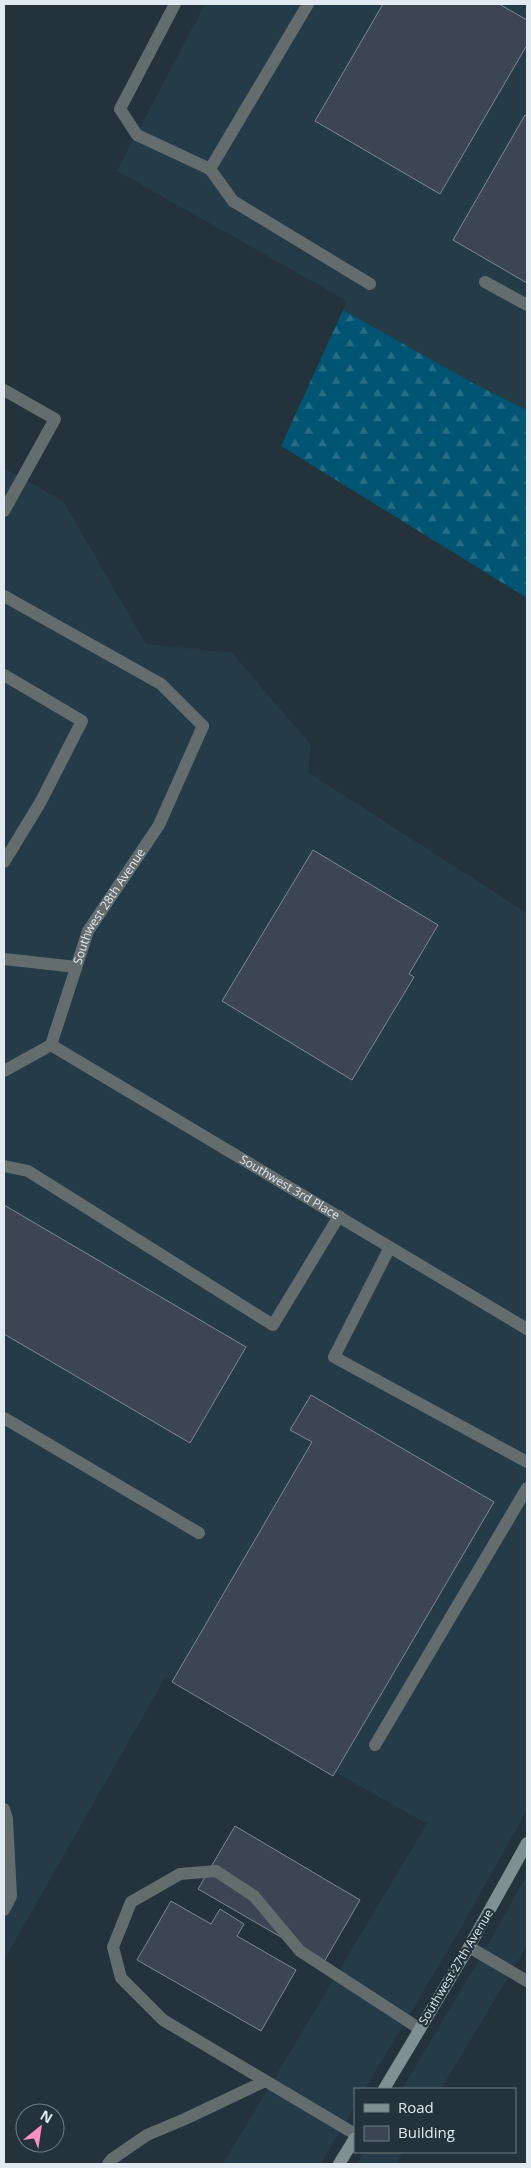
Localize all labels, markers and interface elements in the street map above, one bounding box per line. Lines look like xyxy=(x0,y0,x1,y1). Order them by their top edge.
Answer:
street label: Southwest 28th Avenue xyxy=(69,845,149,967)
street label: Southwest 3rd Place xyxy=(237,1151,343,1224)
street label: Southwest 27th Avenue xyxy=(414,1905,497,2028)
legend xyxy=(354,2088,516,2153)
text: Road xyxy=(398,2097,434,2117)
north arrow xyxy=(15,2103,65,2153)
text: N xyxy=(37,2105,56,2127)
text: Building xyxy=(398,2122,455,2142)

